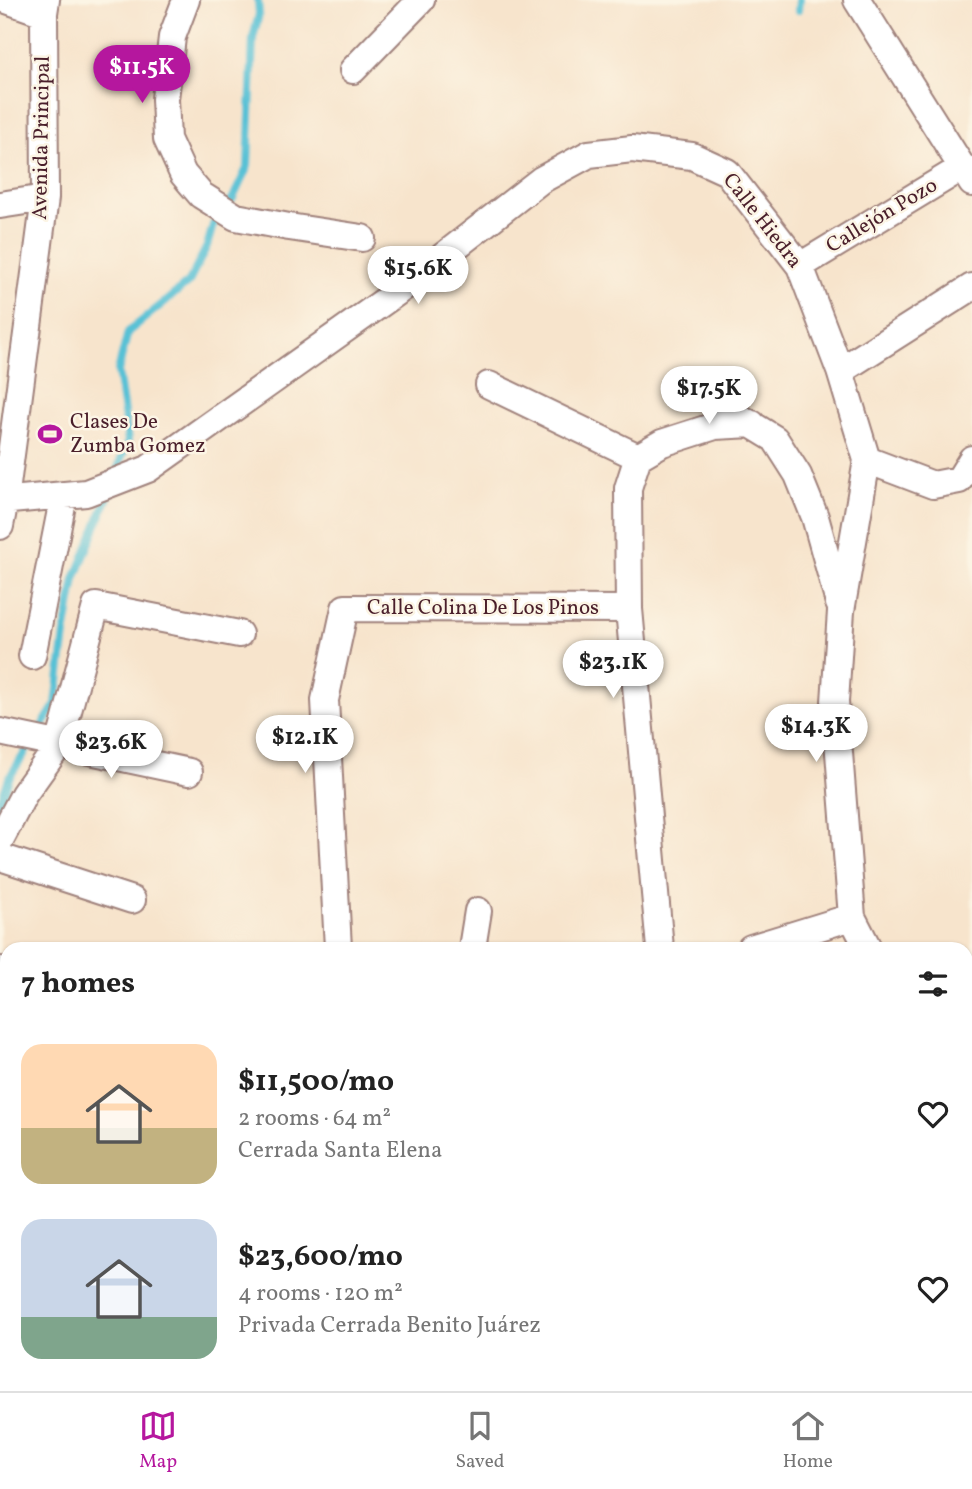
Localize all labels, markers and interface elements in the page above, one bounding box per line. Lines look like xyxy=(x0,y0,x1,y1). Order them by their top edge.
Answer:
pin: $11.5K xyxy=(85,46,199,105)
text: $11.5K xyxy=(109,52,175,84)
street label: Avenida Principal xyxy=(26,56,58,220)
street label: Calle Hiedra xyxy=(715,167,809,275)
street label: Callejón Pozo xyxy=(821,171,943,261)
pin: $15.6K xyxy=(361,246,475,306)
text: $15.6K xyxy=(384,253,452,285)
pin: $17.5K xyxy=(652,366,766,426)
text: $17.5K xyxy=(677,373,741,405)
place label: Clases De Zumba Gomez xyxy=(70,408,205,461)
sports icon: Clases De Zumba Gomez xyxy=(36,420,64,448)
street label: Calle Colina De Los Pinos xyxy=(367,594,599,623)
pin: $23.1K xyxy=(556,640,670,700)
text: $23.1K xyxy=(579,647,647,679)
pin: $14.3K xyxy=(759,704,873,764)
text: $14.3K xyxy=(781,711,851,743)
pin: $12.1K xyxy=(248,716,362,775)
pin: $23.6K xyxy=(54,720,168,780)
text: $12.1K xyxy=(272,722,338,754)
text: $23.6K xyxy=(75,727,147,759)
text: 7 homes xyxy=(21,963,135,1005)
icon: filters xyxy=(914,965,952,1003)
text: $11,500/mo xyxy=(238,1061,394,1103)
icon: home xyxy=(77,1072,161,1156)
icon: heart xyxy=(914,1095,952,1133)
text: 2 rooms · 64 m² xyxy=(238,1103,391,1135)
text: Cerrada Santa Elena xyxy=(238,1135,442,1167)
text: $23,600/mo xyxy=(238,1236,403,1278)
icon: home xyxy=(77,1247,161,1331)
icon: heart xyxy=(914,1270,952,1308)
text: 4 rooms · 120 m² xyxy=(238,1278,403,1310)
text: Privada Cerrada Benito Juárez xyxy=(238,1310,541,1342)
tab: Map xyxy=(139,1407,177,1475)
tab: Saved xyxy=(455,1407,504,1475)
tab: Home xyxy=(783,1407,833,1475)

